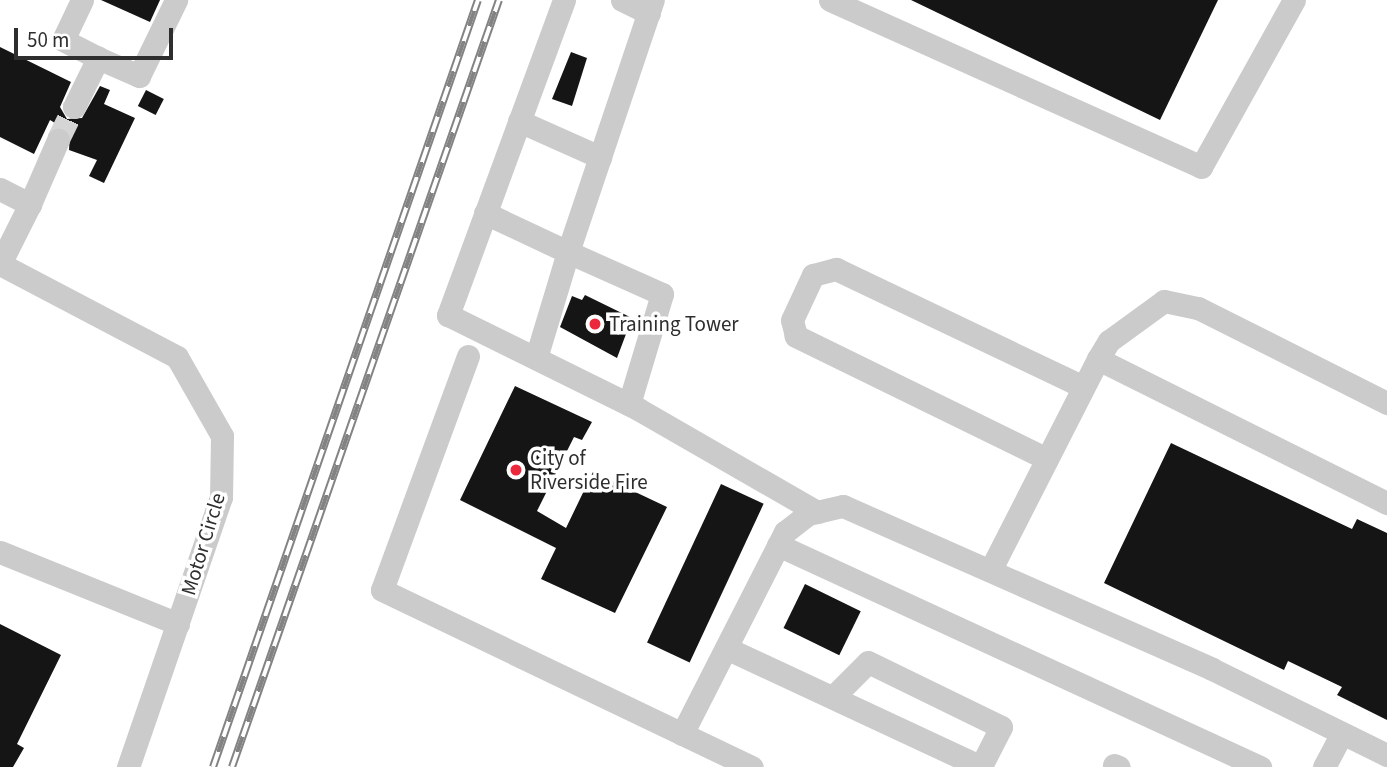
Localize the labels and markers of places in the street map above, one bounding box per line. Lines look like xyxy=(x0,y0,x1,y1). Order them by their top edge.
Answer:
place label: Training Tower xyxy=(609,311,739,337)
marker: Training Tower xyxy=(587,316,603,332)
place label: City of Riverside Fire xyxy=(530,445,648,495)
marker: City of Riverside Fire xyxy=(508,462,524,478)

